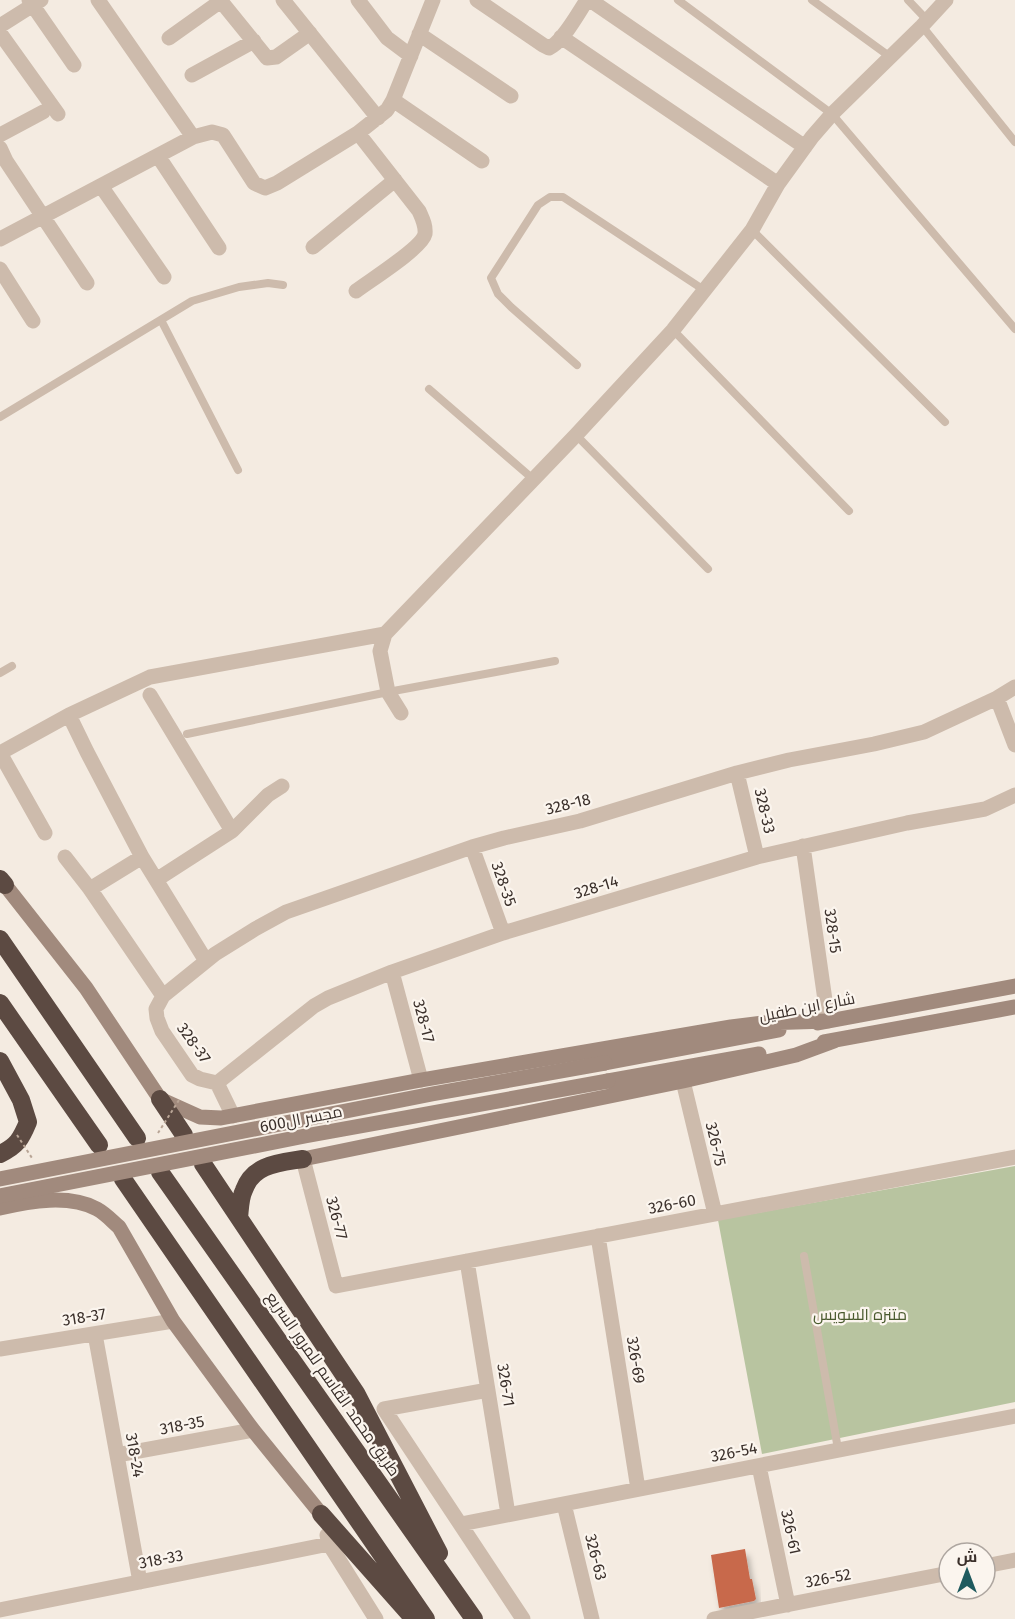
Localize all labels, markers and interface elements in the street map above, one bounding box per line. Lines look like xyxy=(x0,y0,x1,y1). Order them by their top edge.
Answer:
street label: 328-33 xyxy=(751,786,779,836)
street label: 328-18 xyxy=(544,789,593,819)
street label: 328-35 xyxy=(488,859,520,909)
street label: 328-14 xyxy=(572,871,621,903)
street label: 328-15 xyxy=(820,907,846,955)
street label: شارع ابن طفيل xyxy=(757,988,857,1028)
street label: 328-17 xyxy=(409,997,439,1045)
street label: 328-37 xyxy=(173,1019,215,1067)
street label: مجسر ال600 xyxy=(258,1102,344,1137)
street label: 326-75 xyxy=(702,1120,730,1168)
street label: 326-60 xyxy=(647,1190,698,1218)
street label: 326-77 xyxy=(322,1194,352,1242)
street label: طريق محمد القاسم للمرور السريع xyxy=(260,1288,404,1481)
street label: 318-37 xyxy=(61,1304,107,1330)
park label: متنزه السويس xyxy=(813,1305,907,1325)
street label: 326-69 xyxy=(623,1335,649,1385)
street label: 326-71 xyxy=(493,1362,519,1408)
street label: 318-35 xyxy=(158,1411,206,1439)
street label: 318-24 xyxy=(122,1431,148,1479)
street label: 326-54 xyxy=(709,1438,759,1466)
street label: 326-61 xyxy=(777,1508,805,1556)
street label: 326-63 xyxy=(581,1532,611,1582)
north arrow xyxy=(937,1541,997,1601)
street label: 318-33 xyxy=(137,1545,185,1573)
text: ش xyxy=(957,1547,977,1566)
street label: 326-52 xyxy=(803,1564,853,1592)

